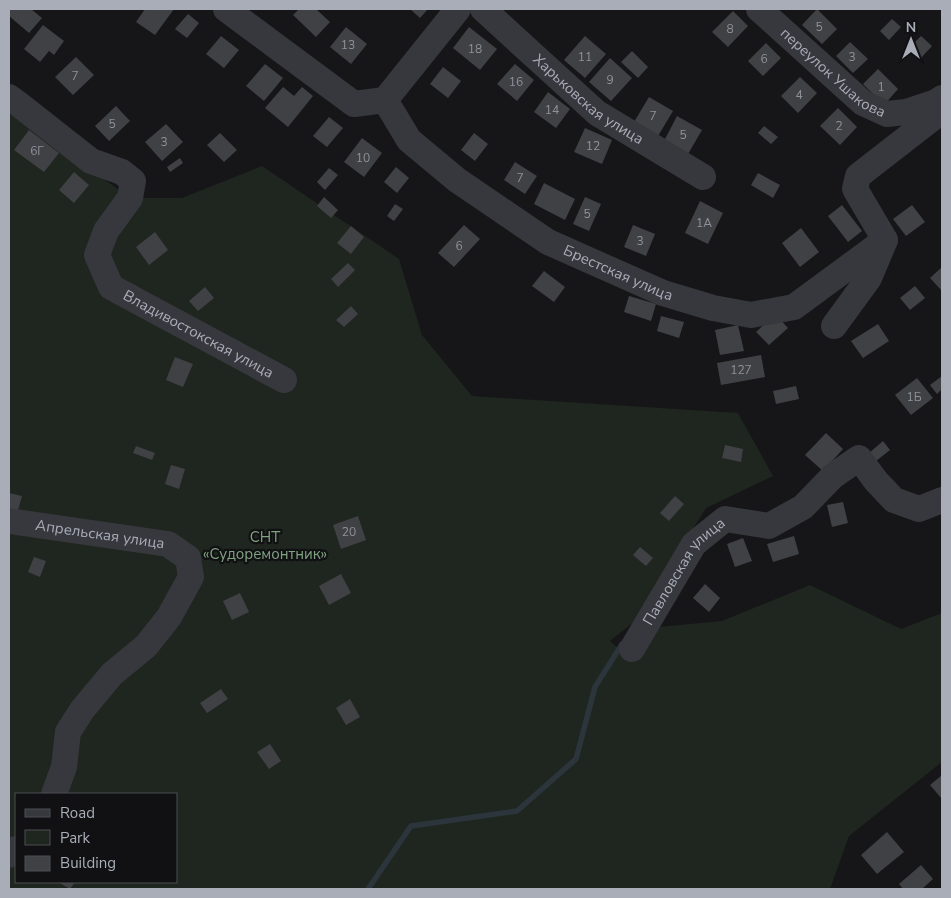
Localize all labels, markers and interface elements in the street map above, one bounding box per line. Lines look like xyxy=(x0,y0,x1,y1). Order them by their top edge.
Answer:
north arrow xyxy=(886,15,936,65)
text: N xyxy=(906,18,916,37)
house number: 5 xyxy=(815,19,823,35)
house number: 8 xyxy=(726,21,734,37)
street label: переулок Ушакова xyxy=(776,23,889,122)
house number: 13 xyxy=(341,37,355,53)
house number: 18 xyxy=(468,41,482,57)
street label: Харьковская улица xyxy=(529,49,647,149)
house number: 11 xyxy=(578,49,592,65)
house number: 3 xyxy=(848,49,856,65)
house number: 6 xyxy=(760,51,768,67)
house number: 7 xyxy=(71,68,79,84)
house number: 9 xyxy=(606,72,614,88)
house number: 16 xyxy=(509,74,523,90)
house number: 1 xyxy=(877,79,885,95)
house number: 4 xyxy=(795,87,803,103)
house number: 14 xyxy=(545,102,559,118)
house number: 7 xyxy=(649,108,657,124)
house number: 5 xyxy=(108,116,116,132)
house number: 2 xyxy=(835,118,843,134)
house number: 5 xyxy=(679,127,687,143)
house number: 3 xyxy=(160,134,168,150)
house number: 12 xyxy=(586,138,600,154)
house number: 6Г xyxy=(30,143,44,159)
house number: 10 xyxy=(356,150,370,166)
house number: 7 xyxy=(516,170,524,186)
house number: 5 xyxy=(583,206,591,222)
house number: 1А xyxy=(696,215,712,231)
house number: 3 xyxy=(636,233,644,249)
house number: 6 xyxy=(455,238,463,254)
street label: Брестская улица xyxy=(560,240,675,305)
street label: Владивостокская улица xyxy=(120,285,277,383)
house number: 127 xyxy=(730,362,752,378)
house number: 1Б xyxy=(906,389,922,405)
street label: Павловская улица xyxy=(638,513,729,629)
street label: Апрельская улица xyxy=(34,515,166,553)
house number: 20 xyxy=(342,524,356,540)
park label: СНТ «Судоремонтник» xyxy=(203,527,327,564)
legend xyxy=(15,793,178,883)
text: Road xyxy=(60,803,95,823)
text: Park xyxy=(60,828,90,848)
text: Building xyxy=(60,853,116,873)

